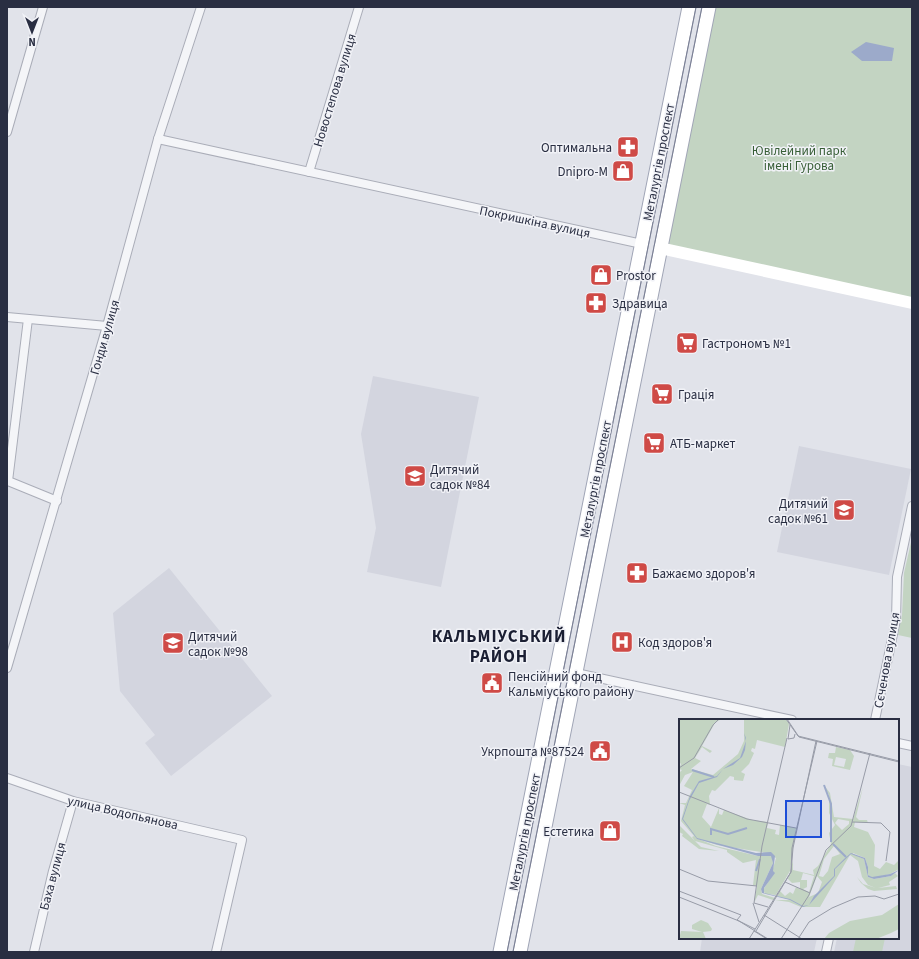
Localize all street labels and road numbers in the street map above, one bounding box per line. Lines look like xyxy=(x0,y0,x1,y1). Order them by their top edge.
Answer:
street label: Новостепова вулиця xyxy=(309,31,361,149)
street label: Металургів проспект xyxy=(639,102,679,222)
street label: Покришкіна вулиця xyxy=(478,201,592,243)
street label: Гонди вулиця xyxy=(86,298,124,377)
street label: Металургів проспект xyxy=(576,419,616,539)
street label: Сєченова вулиця xyxy=(870,611,904,710)
street label: Металургів проспект xyxy=(505,772,545,892)
street label: улица Водопьянова xyxy=(66,791,180,834)
street label: Баха вулиця xyxy=(35,840,71,912)

